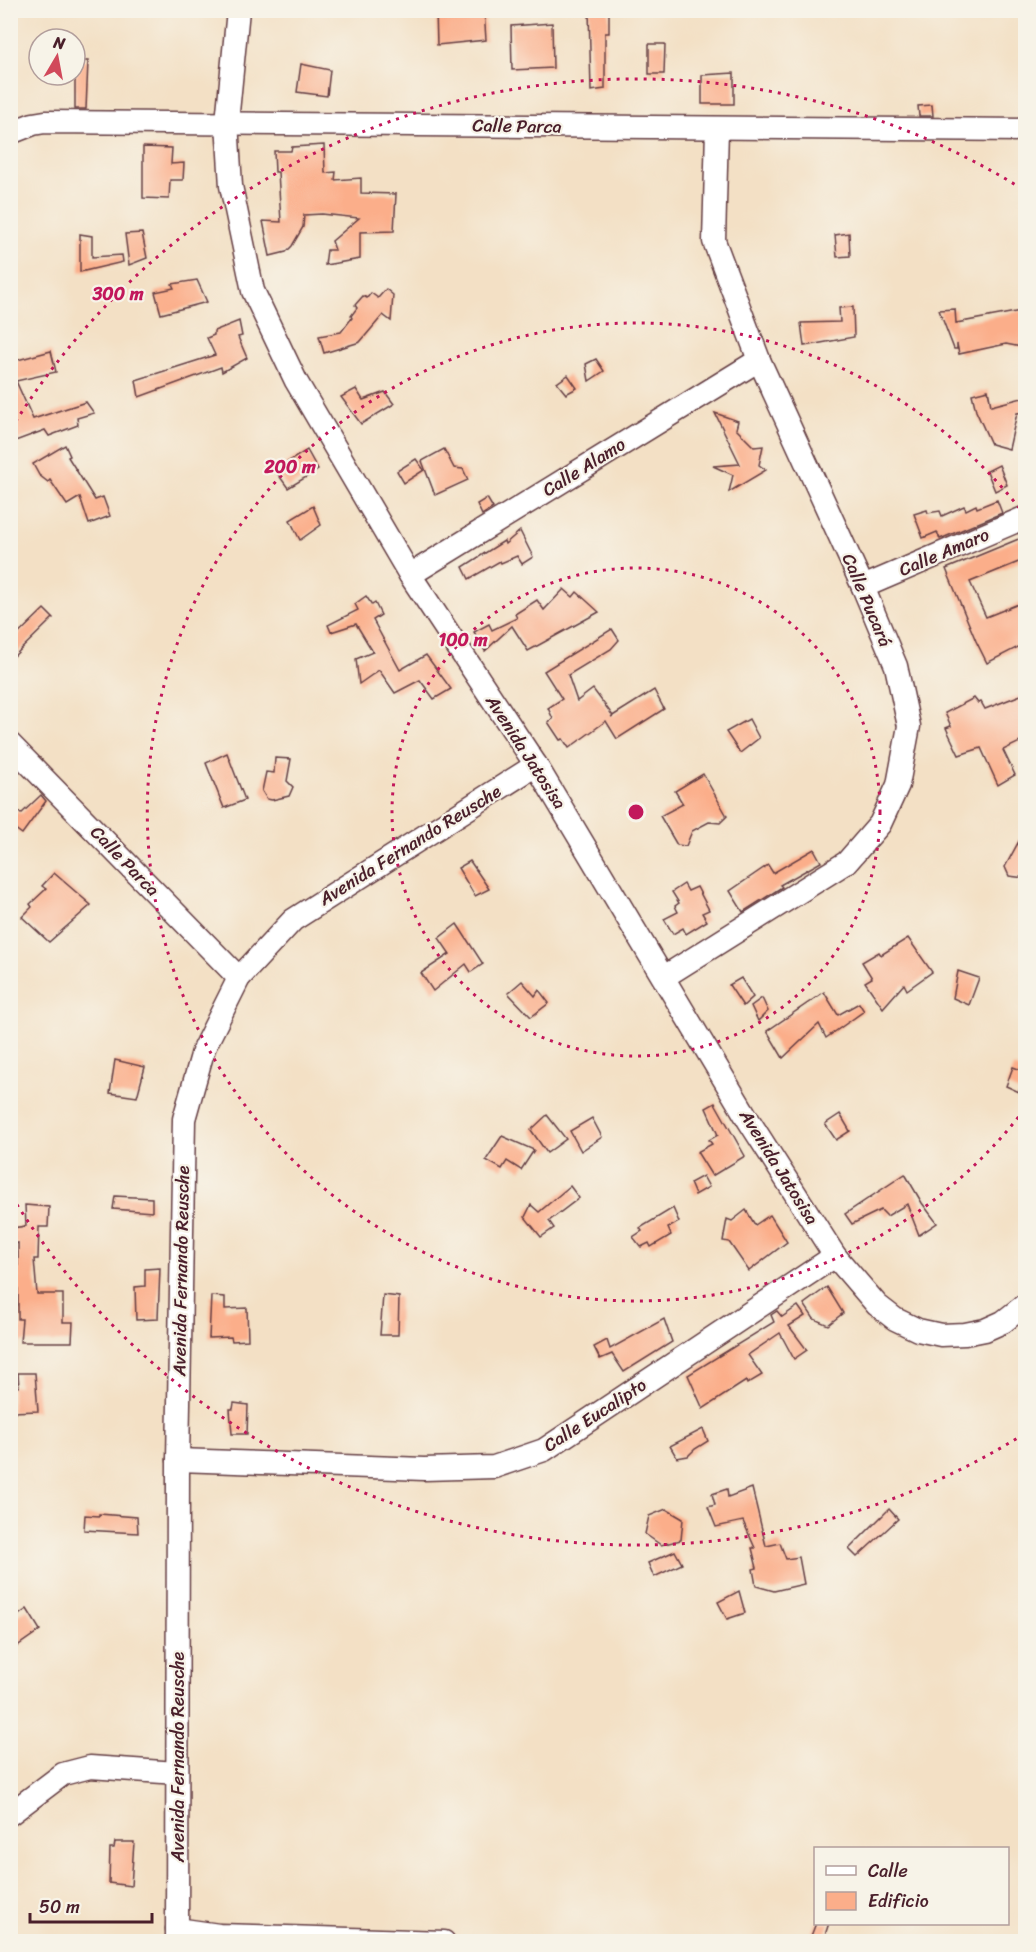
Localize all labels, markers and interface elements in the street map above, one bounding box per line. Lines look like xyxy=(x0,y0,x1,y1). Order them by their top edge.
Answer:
north arrow xyxy=(27,27,87,87)
text: N xyxy=(51,27,68,58)
street label: Calle Parca xyxy=(472,109,562,143)
text: 300 m xyxy=(91,278,144,310)
street label: Calle Alamo xyxy=(536,429,632,505)
text: 200 m xyxy=(263,451,316,483)
street label: Calle Amaro xyxy=(894,519,994,585)
street label: Calle Pucará xyxy=(833,548,901,652)
text: 100 m xyxy=(439,624,488,656)
street label: Avenida Jatosisa xyxy=(476,687,575,816)
street label: Avenida Fernando Reusche xyxy=(311,775,508,915)
centre of rings xyxy=(626,802,646,822)
street label: Calle Parca xyxy=(82,818,168,904)
street label: Avenida Jatosisa xyxy=(730,1102,827,1231)
street label: Avenida Fernando Reusche xyxy=(163,1165,199,1378)
street label: Calle Eucalipto xyxy=(537,1369,653,1461)
street label: Avenida Fernando Reusche xyxy=(162,1651,194,1863)
legend xyxy=(814,1847,1009,1925)
text: Calle xyxy=(868,1855,908,1887)
text: Edificio xyxy=(868,1885,929,1917)
scale bar xyxy=(30,1886,152,1924)
text: 50 m xyxy=(39,1891,80,1923)

